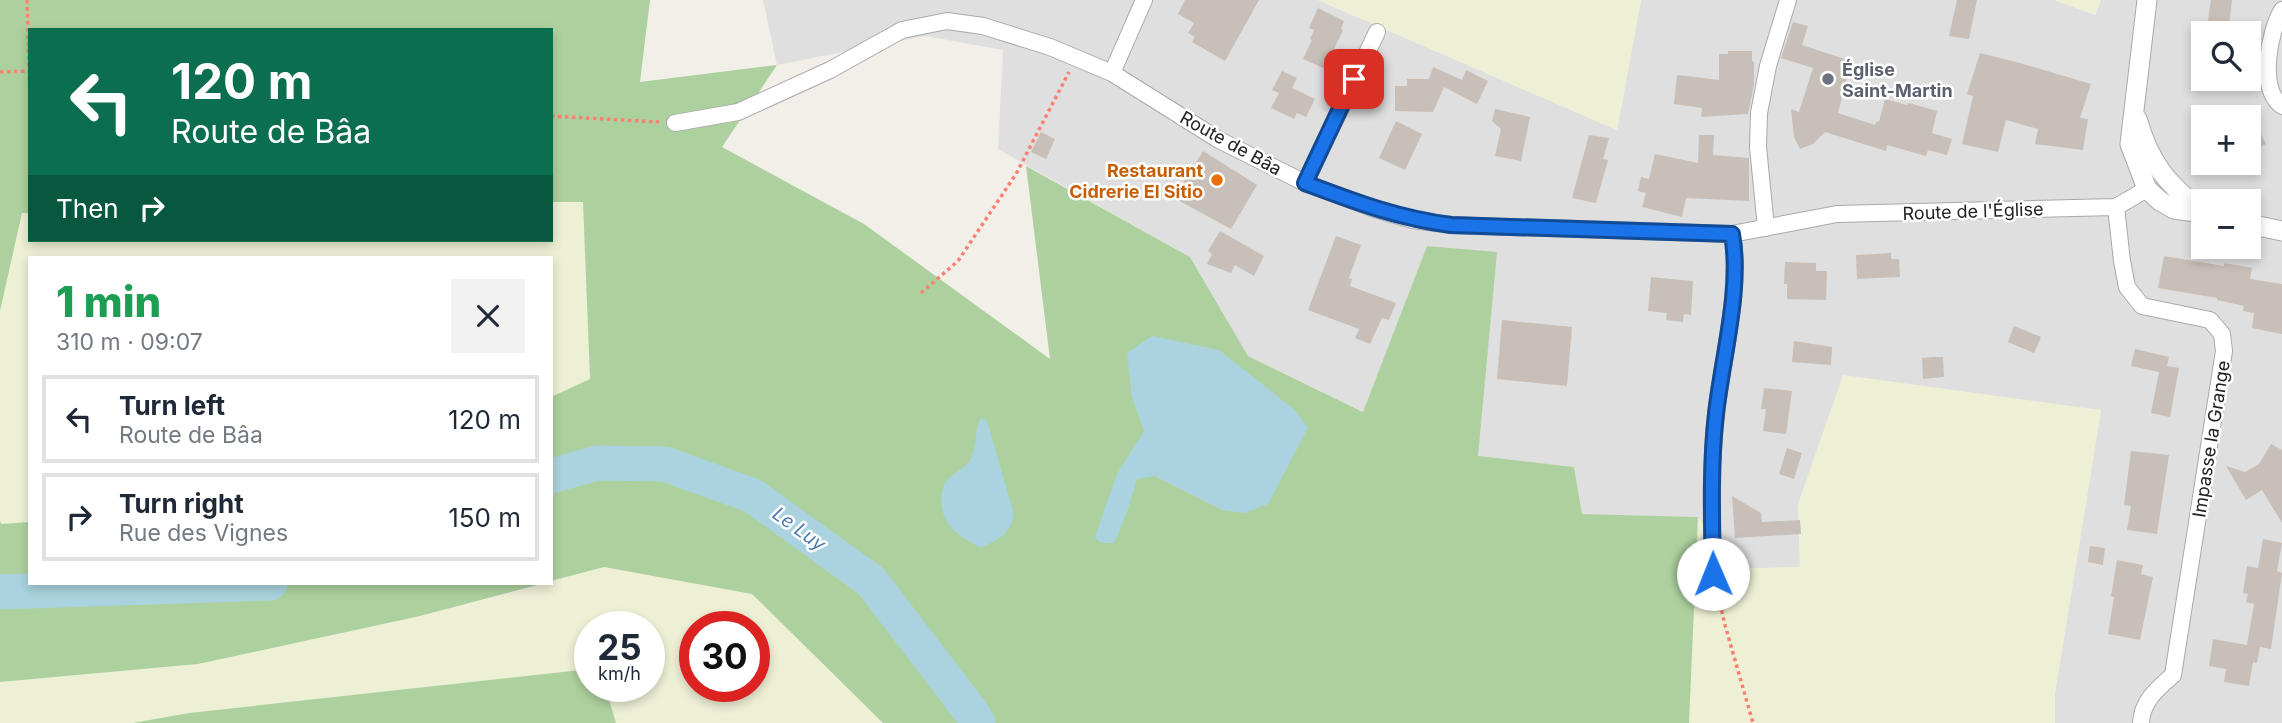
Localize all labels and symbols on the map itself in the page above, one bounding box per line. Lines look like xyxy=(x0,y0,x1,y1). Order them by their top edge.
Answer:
pin xyxy=(1324,49,1384,109)
place label: Église Saint-Martin xyxy=(1842,59,1953,101)
marker: Église Saint-Martin xyxy=(1820,71,1836,87)
street label: Route de Bâa xyxy=(1177,107,1285,179)
place label: Restaurant Cidrerie El Sitio xyxy=(1069,160,1203,202)
marker: Restaurant Cidrerie El Sitio xyxy=(1209,172,1225,188)
street label: Route de l'Église xyxy=(1902,197,2044,224)
street label: Impasse la Grange xyxy=(2188,359,2234,519)
water label: Le Luy xyxy=(768,502,831,557)
position arrow xyxy=(1676,537,1750,611)
speed limit sign: 30 xyxy=(679,611,770,702)

